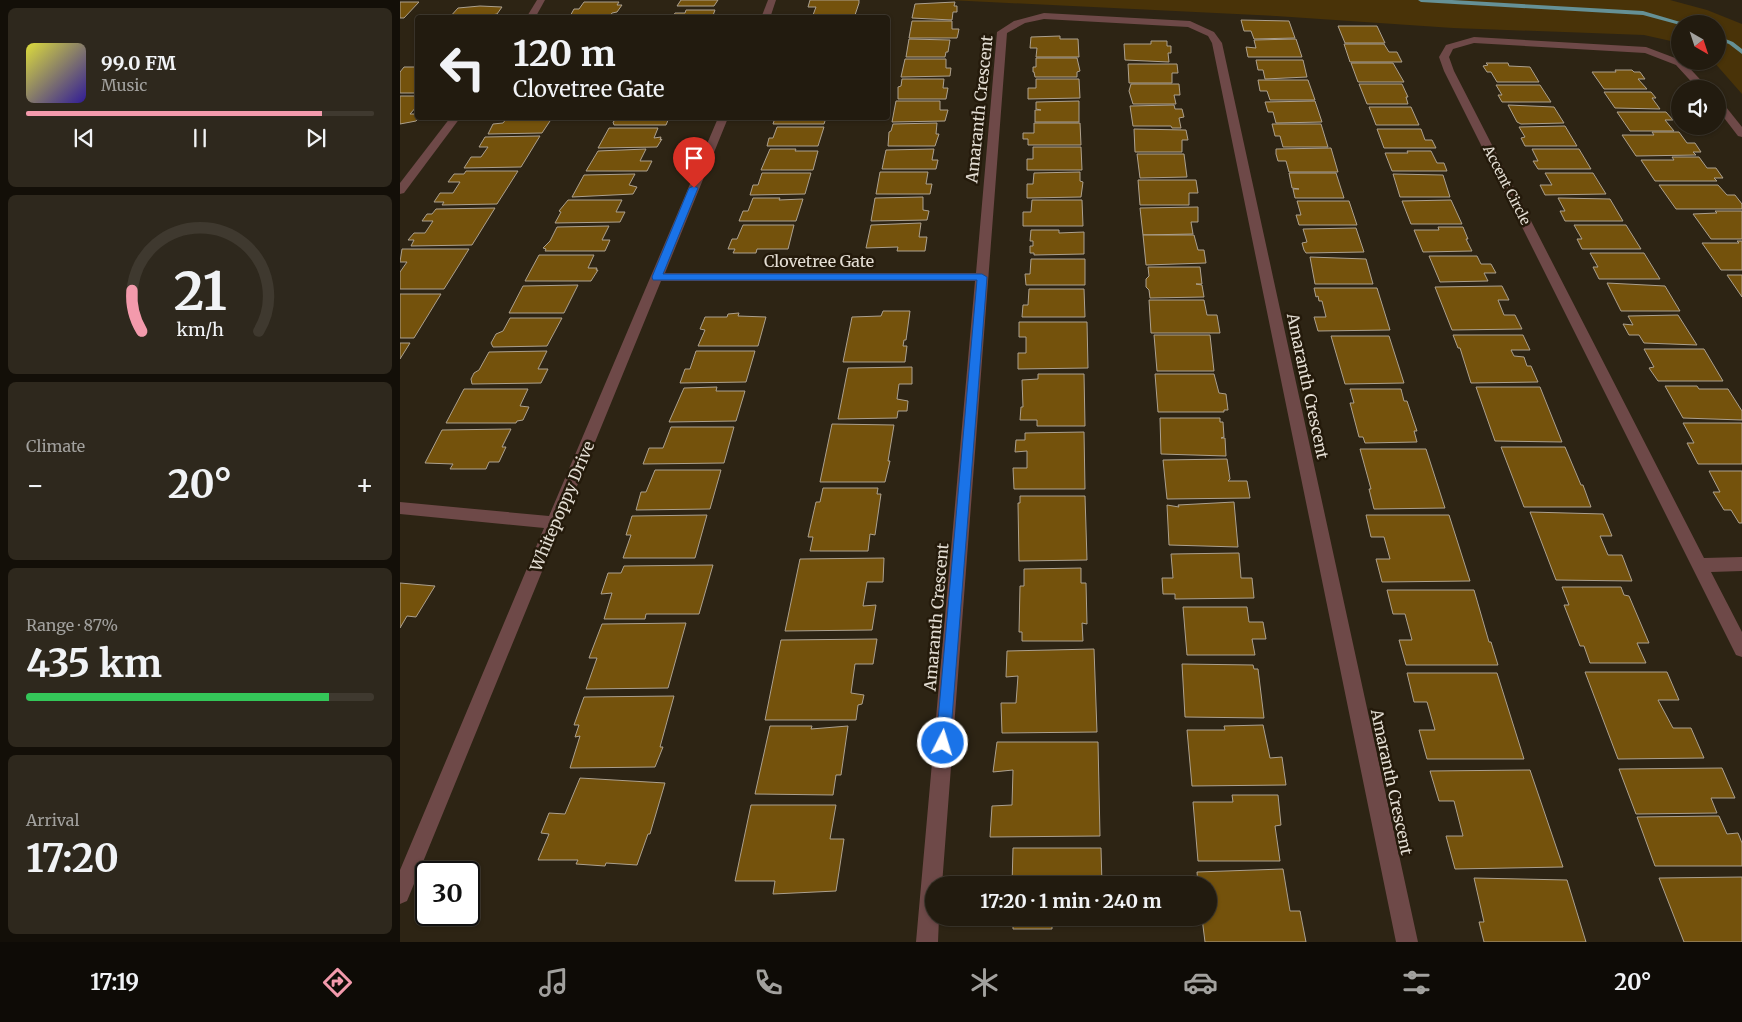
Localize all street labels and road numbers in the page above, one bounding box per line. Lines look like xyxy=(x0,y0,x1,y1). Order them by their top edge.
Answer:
street label: Amaranth Crescent xyxy=(961,33,997,185)
street label: Accent Circle xyxy=(1479,141,1535,228)
street label: Clovetree Gate xyxy=(764,251,874,271)
street label: Amaranth Crescent xyxy=(1283,310,1333,461)
street label: Whitepoppy Drive xyxy=(525,438,599,575)
street label: Amaranth Crescent xyxy=(919,541,953,693)
street label: Amaranth Crescent xyxy=(1367,706,1417,857)

